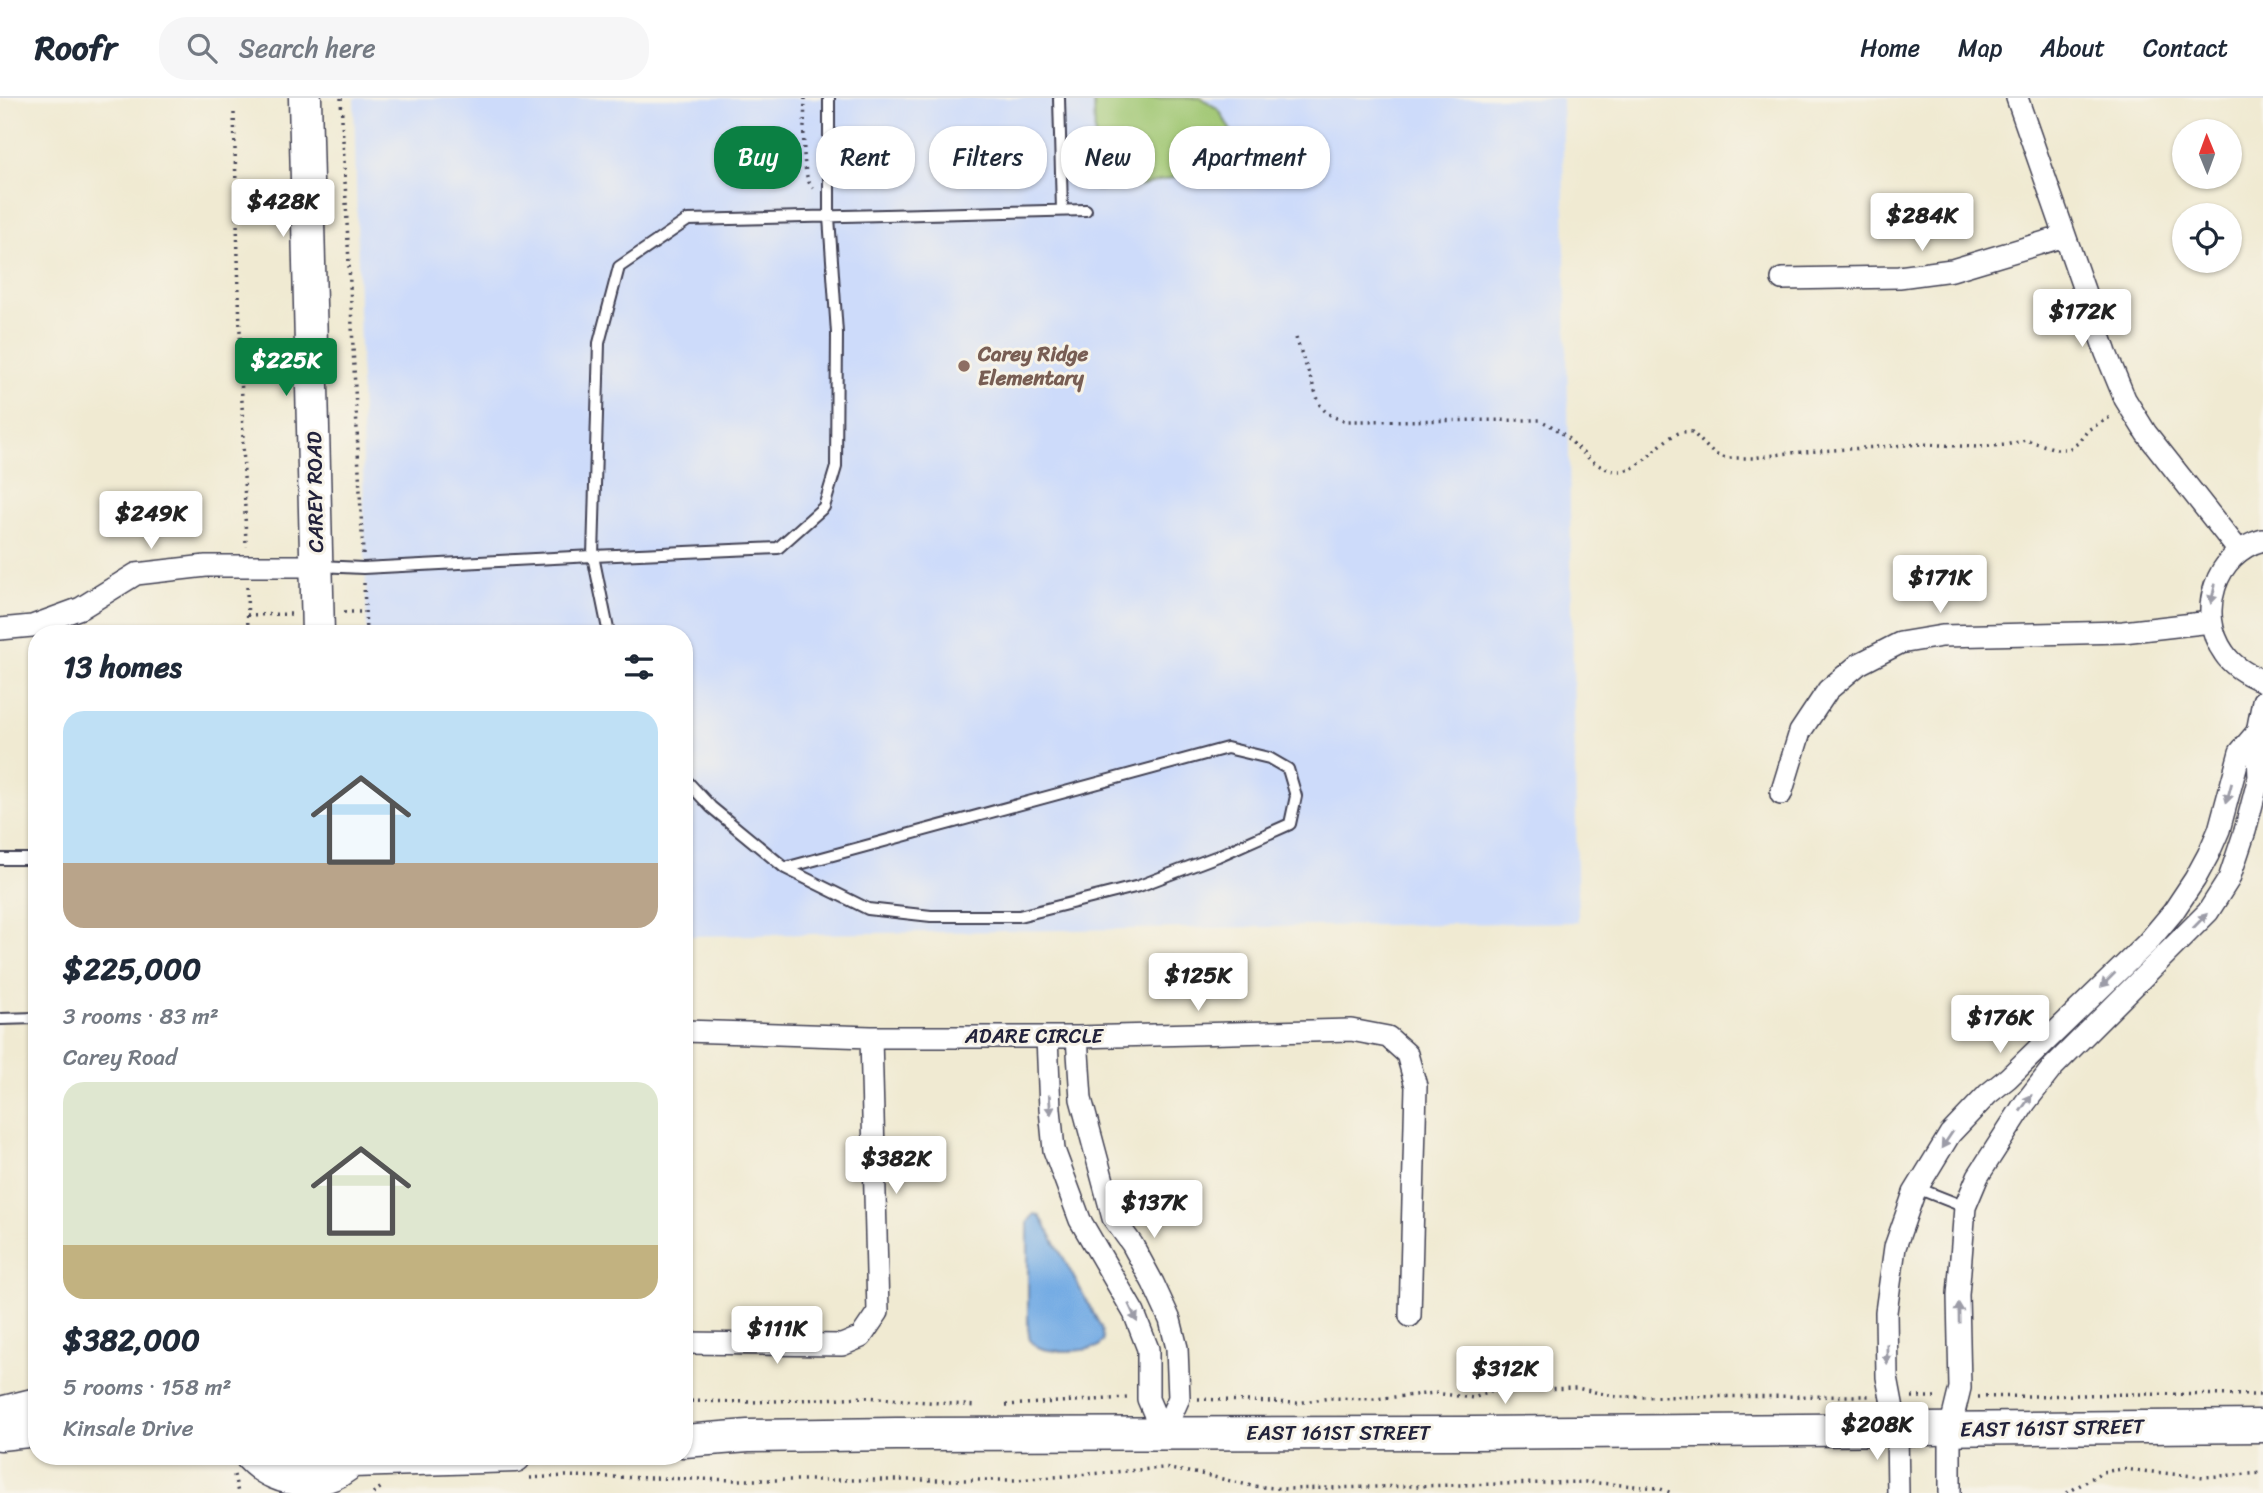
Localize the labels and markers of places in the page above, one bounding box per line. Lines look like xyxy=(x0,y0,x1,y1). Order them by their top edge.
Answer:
pin: $428K xyxy=(234,180,332,239)
pin: $284K xyxy=(1873,194,1971,253)
pin: $172K xyxy=(2033,289,2131,349)
place label: Carey Ridge Elementary xyxy=(977,335,1089,397)
pin: $225K xyxy=(237,338,335,398)
marker: Carey Ridge Elementary xyxy=(956,358,972,374)
pin: $249K xyxy=(102,491,200,551)
pin: $171K xyxy=(1891,556,1989,615)
pin: $125K xyxy=(1149,954,1247,1013)
pin: $176K xyxy=(1951,996,2049,1055)
pin: $382K xyxy=(847,1136,945,1196)
pin: $137K xyxy=(1105,1180,1203,1240)
pin: $111K xyxy=(728,1306,826,1366)
pin: $312K xyxy=(1456,1346,1554,1406)
pin: $208K xyxy=(1828,1402,1926,1462)

